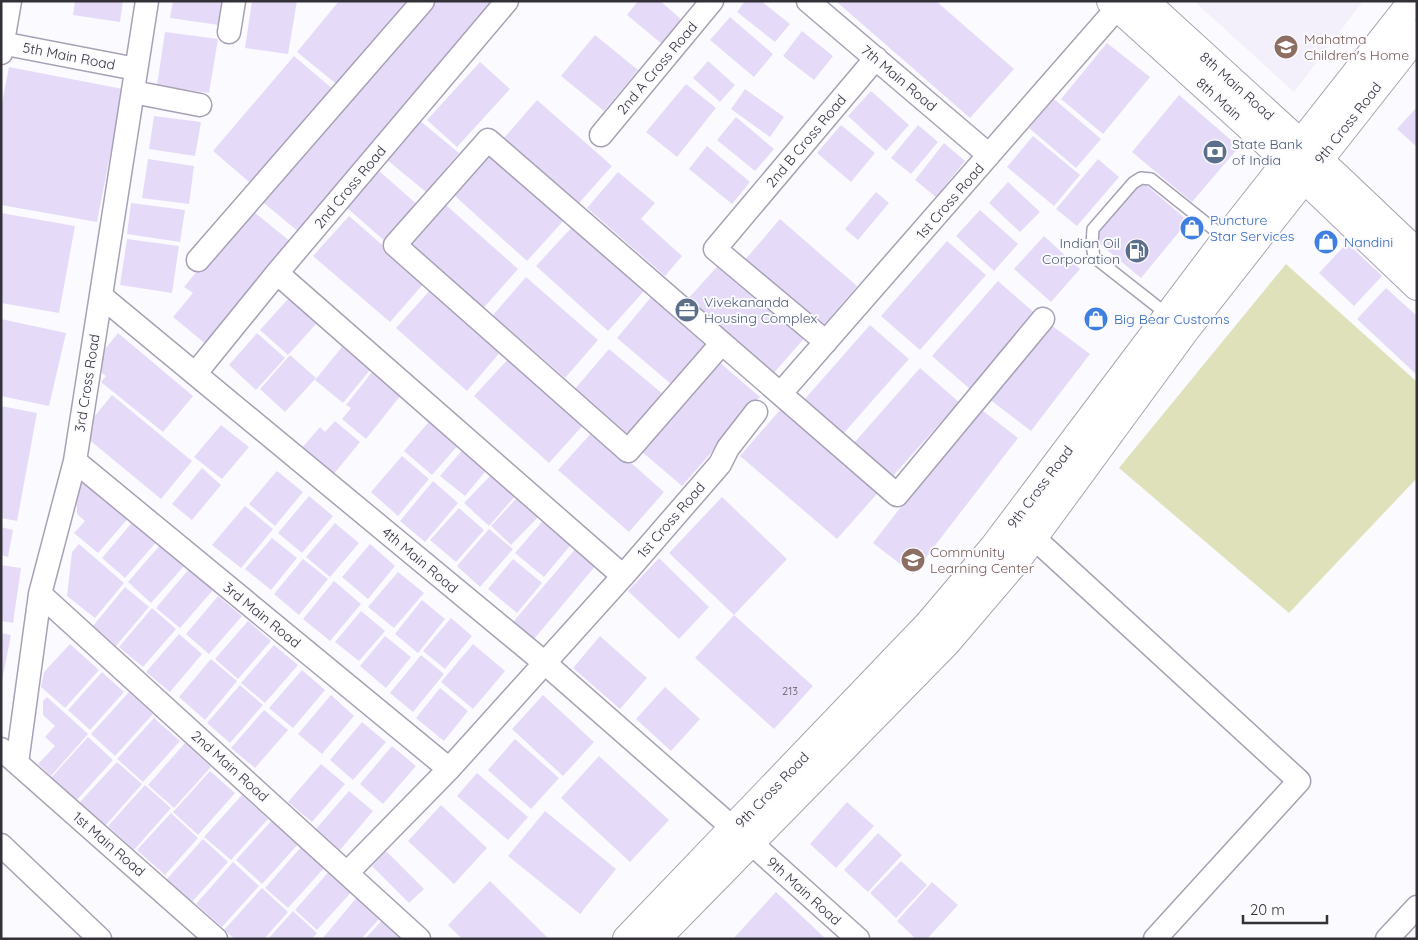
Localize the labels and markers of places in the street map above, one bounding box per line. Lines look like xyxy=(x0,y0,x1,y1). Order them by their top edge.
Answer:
place label: Mahatma Children's Home xyxy=(1304,30,1409,64)
school or university icon: Mahatma Children's Home xyxy=(1273,34,1299,60)
place label: State Bank of India xyxy=(1232,135,1303,169)
bank icon: State Bank of India xyxy=(1202,139,1228,165)
place label: Puncture Star Services xyxy=(1210,211,1294,245)
shop icon: Puncture Star Services xyxy=(1179,215,1205,241)
shop icon: Nandini xyxy=(1313,229,1339,255)
place label: Nandini xyxy=(1344,233,1393,251)
place label: Indian Oil Corporation xyxy=(1042,234,1120,268)
fuel station icon: Indian Oil Corporation xyxy=(1124,238,1150,264)
place label: Vivekananda Housing Complex xyxy=(704,293,817,327)
office icon: Vivekananda Housing Complex xyxy=(674,297,700,323)
shop icon: Big Bear Customs xyxy=(1083,306,1109,332)
place label: Big Bear Customs xyxy=(1114,310,1230,328)
place label: Community Learning Center xyxy=(930,543,1035,577)
school or university icon: Community Learning Center xyxy=(900,547,926,573)

